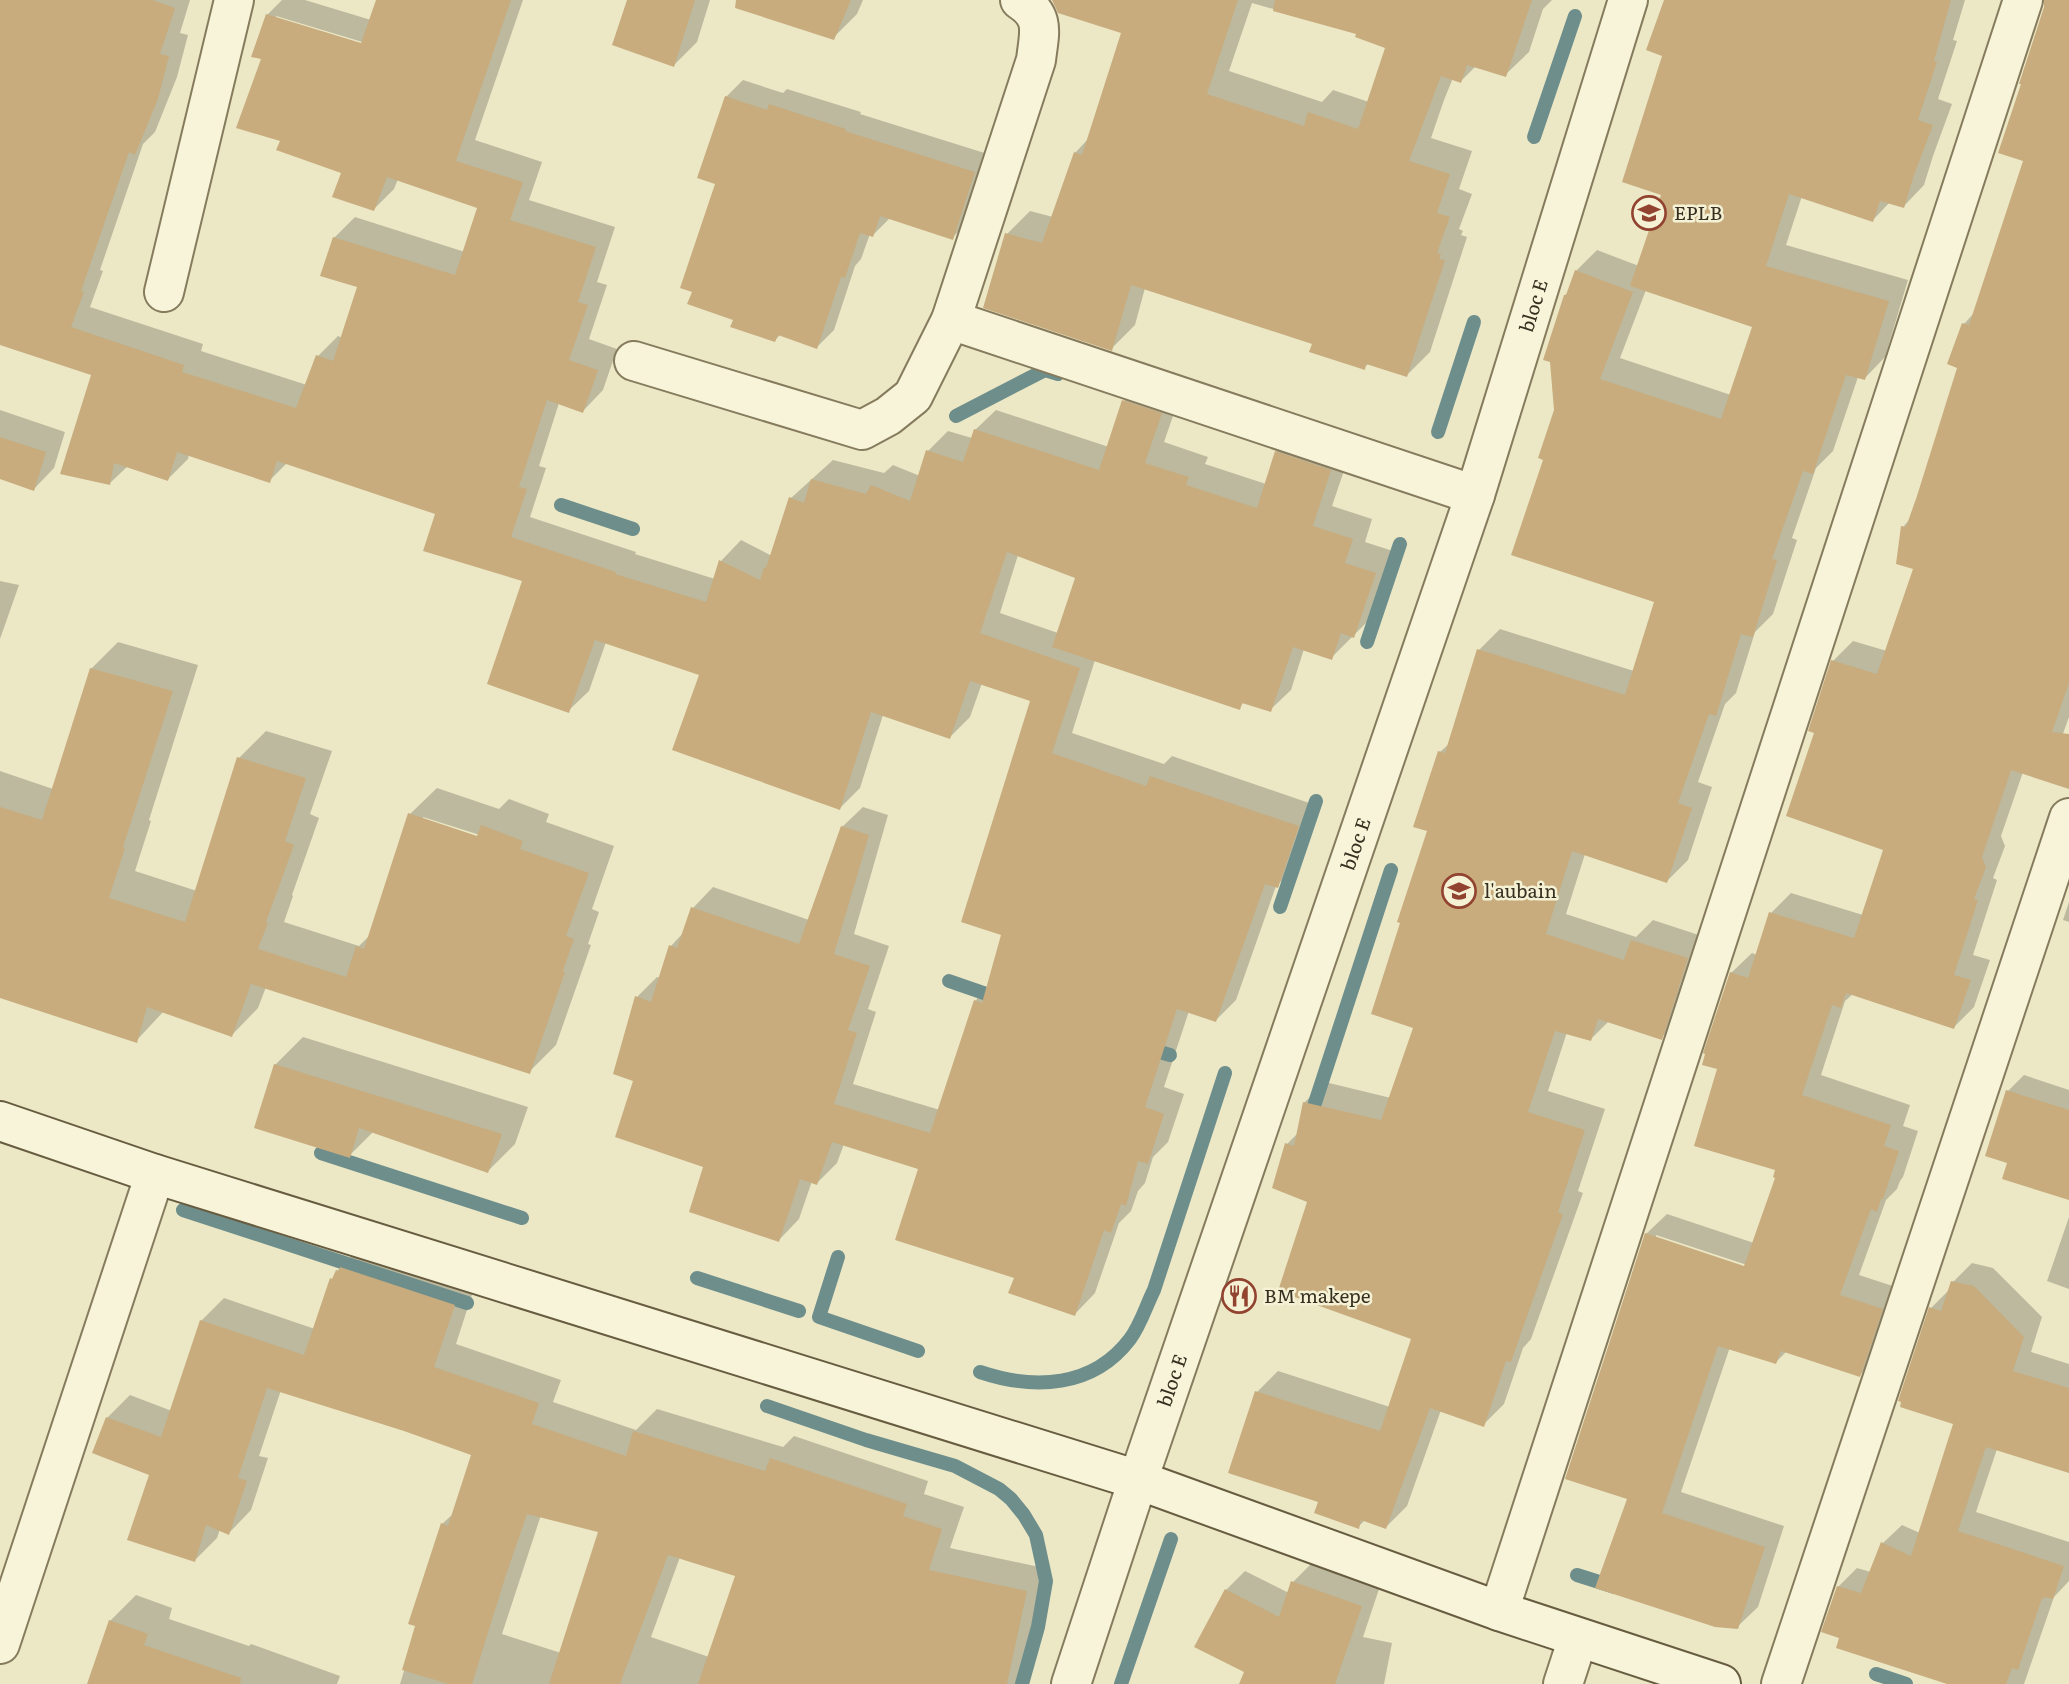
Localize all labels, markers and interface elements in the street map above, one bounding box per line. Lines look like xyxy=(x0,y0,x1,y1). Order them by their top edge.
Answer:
school or university icon: EPLB xyxy=(1630,194,1668,232)
place label: EPLB xyxy=(1674,198,1722,226)
street label: bloc E xyxy=(1511,275,1554,335)
street label: bloc E xyxy=(1333,814,1377,874)
school or university icon: l'aubain xyxy=(1440,872,1478,910)
place label: l'aubain xyxy=(1484,876,1557,904)
restaurant icon: BM makepe xyxy=(1220,1277,1258,1315)
place label: BM makepe xyxy=(1264,1281,1371,1309)
street label: bloc E xyxy=(1149,1350,1193,1410)

